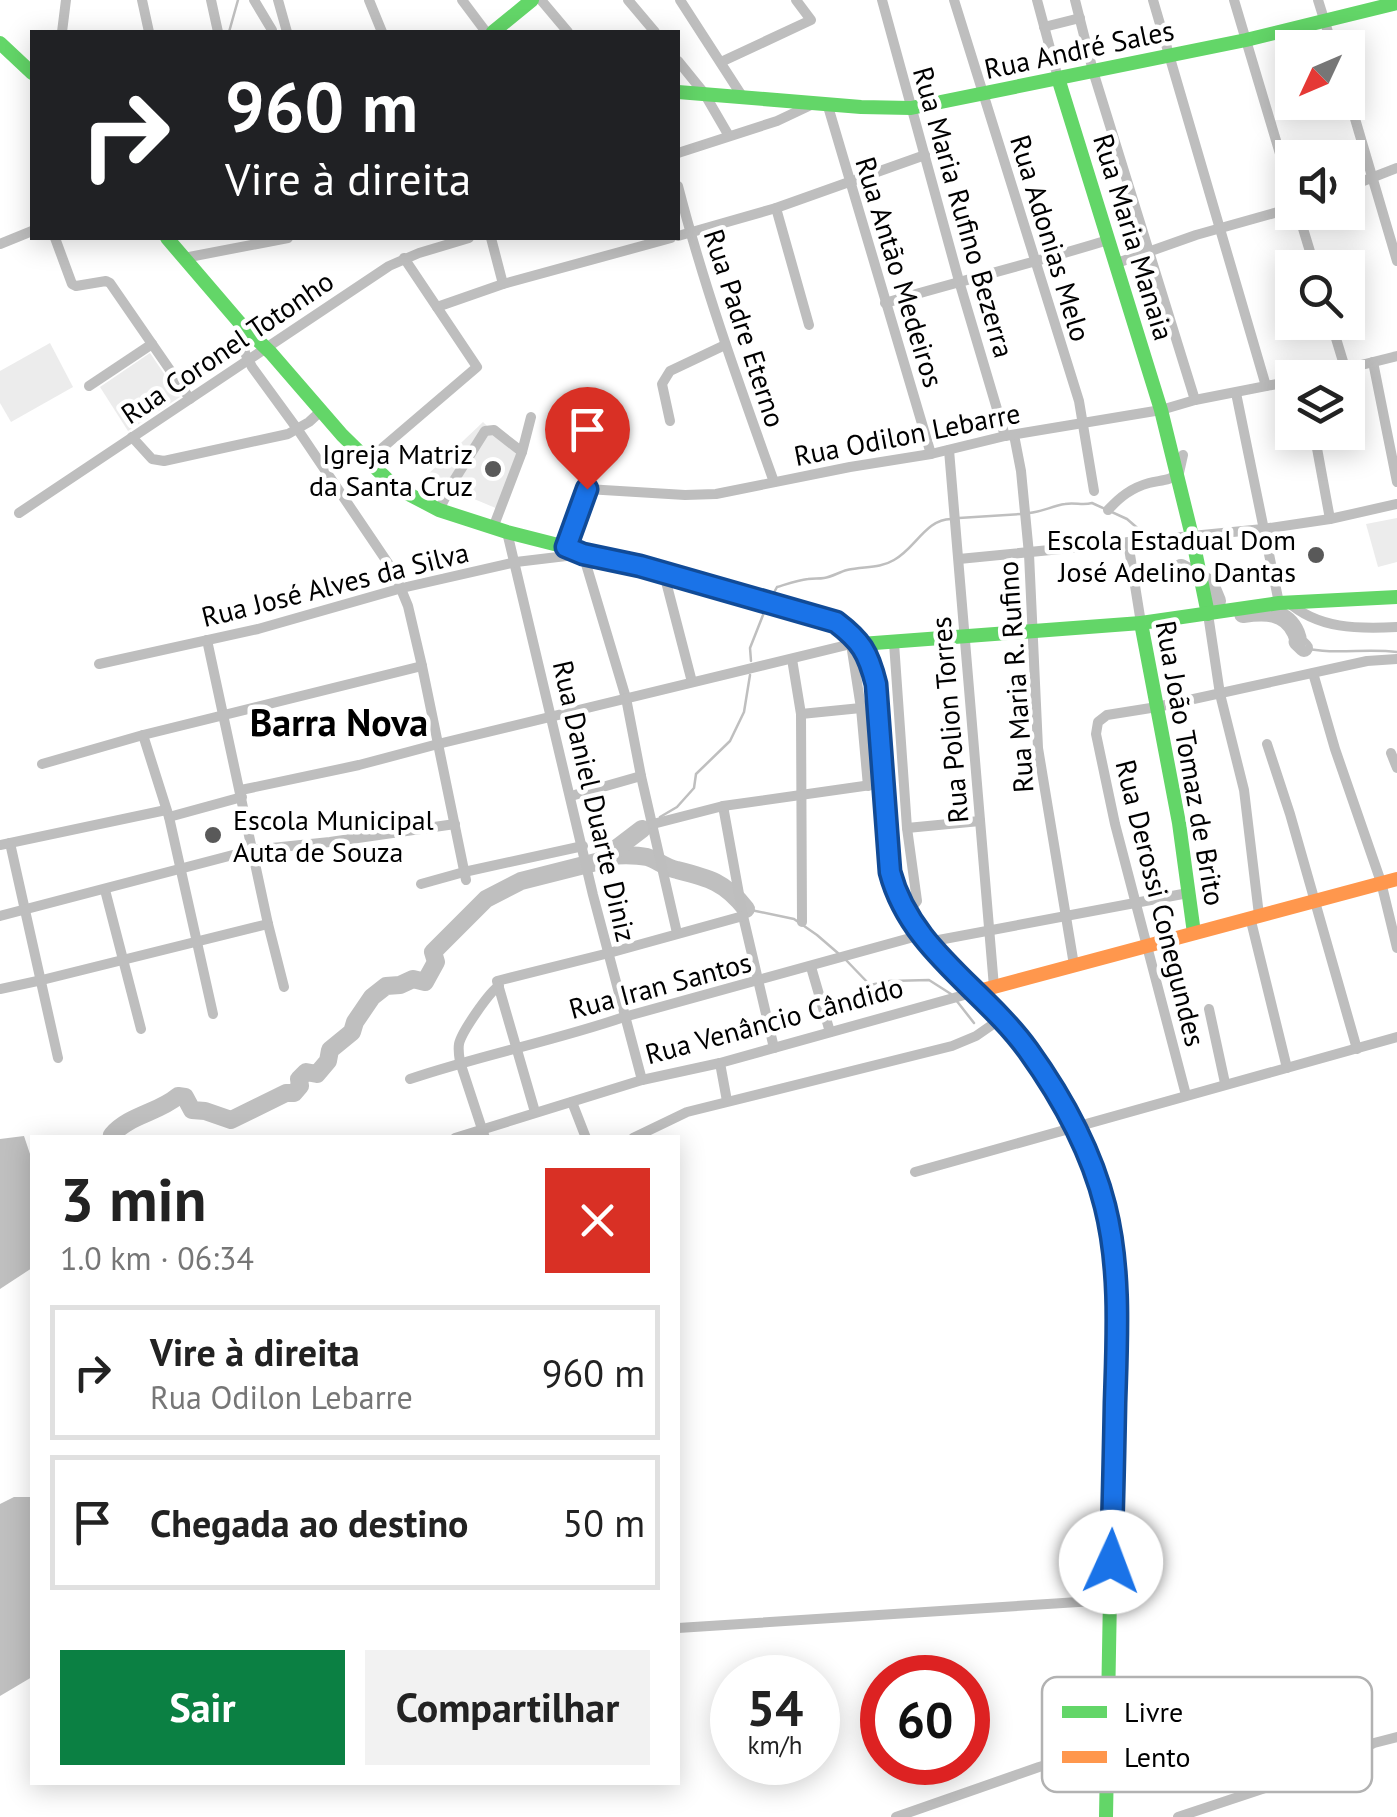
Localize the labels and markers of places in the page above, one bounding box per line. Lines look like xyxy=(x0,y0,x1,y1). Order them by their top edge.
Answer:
pin xyxy=(545,387,630,490)
place label: Igreja Matriz da Santa Cruz xyxy=(309,435,473,504)
marker: Igreja Matriz da Santa Cruz xyxy=(482,458,504,480)
place label: Escola Estadual Dom José Adelino Dantas xyxy=(1047,521,1296,590)
marker: Escola Estadual Dom José Adelino Dantas xyxy=(1305,544,1327,566)
place label: Escola Municipal Auta de Souza xyxy=(233,801,434,870)
marker: Escola Municipal Auta de Souza xyxy=(202,824,224,846)

